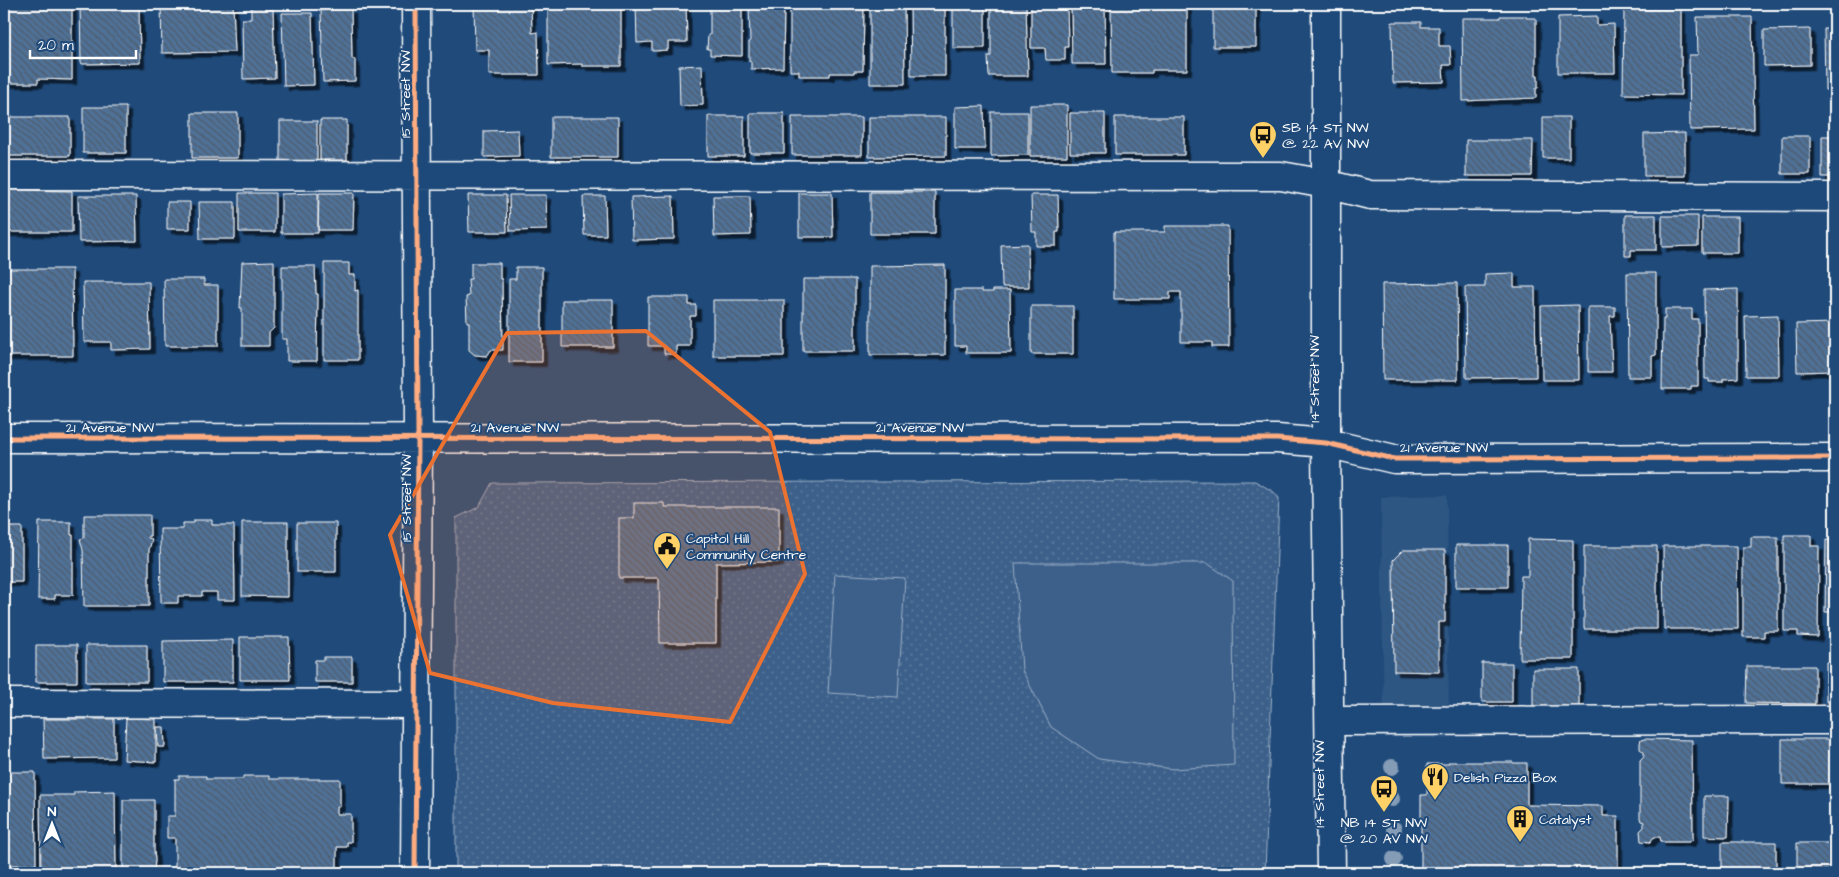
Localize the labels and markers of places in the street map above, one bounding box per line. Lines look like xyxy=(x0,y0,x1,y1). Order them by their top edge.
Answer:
place label: SB 14 ST NW @ 22 AV NW xyxy=(1282,118,1369,154)
bus stop icon: SB 14 ST NW @ 22 AV NW xyxy=(1248,120,1278,159)
place label: Capitol Hill Community Centre xyxy=(686,529,807,565)
public building icon: Capitol Hill Community Centre xyxy=(652,531,682,570)
restaurant icon: Delish Pizza Box xyxy=(1420,762,1450,801)
place label: Delish Pizza Box xyxy=(1454,768,1557,788)
bus stop icon: NB 14 ST NW @ 20 AV NW xyxy=(1369,774,1399,813)
building icon: Catalyst xyxy=(1505,804,1535,843)
place label: Catalyst xyxy=(1539,810,1592,830)
place label: NB 14 ST NW @ 20 AV NW xyxy=(1340,813,1428,849)

